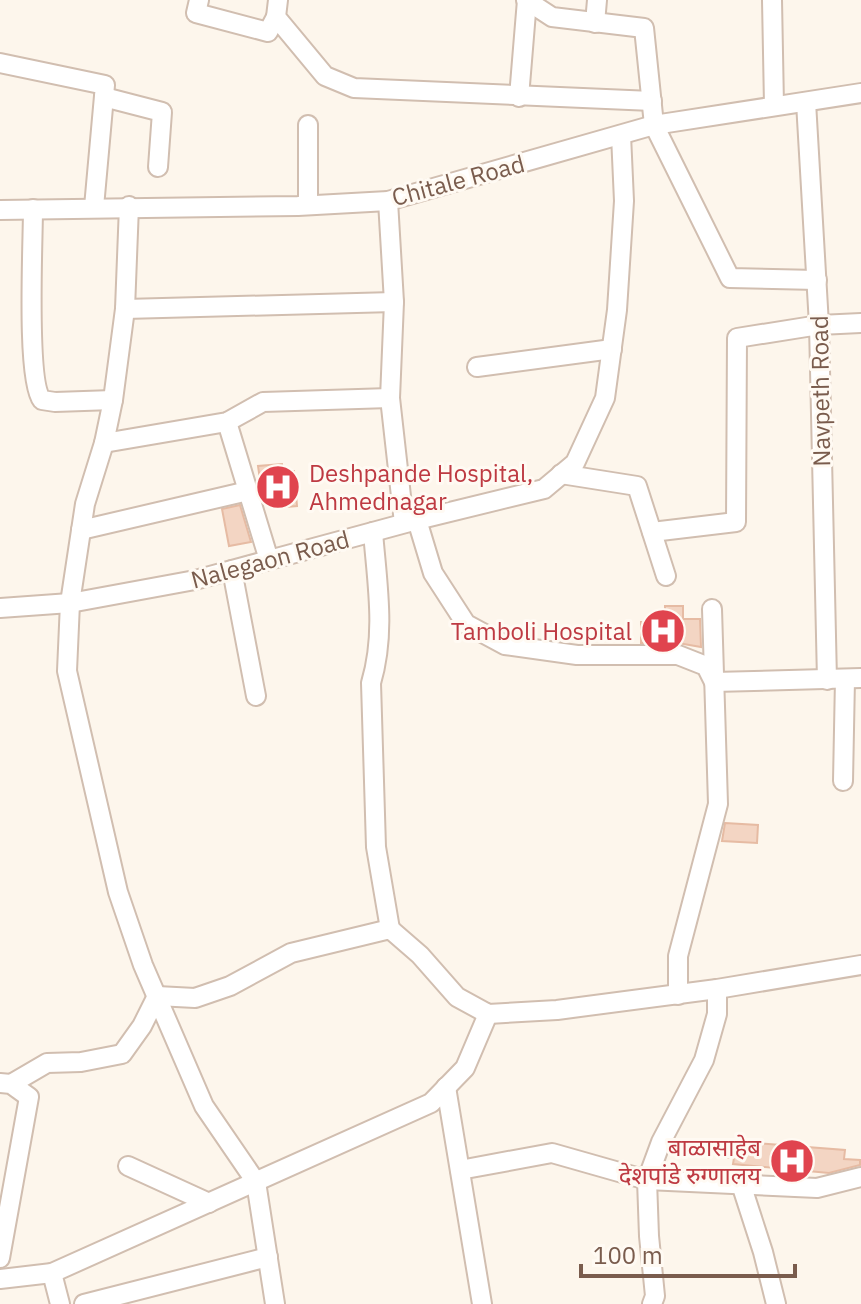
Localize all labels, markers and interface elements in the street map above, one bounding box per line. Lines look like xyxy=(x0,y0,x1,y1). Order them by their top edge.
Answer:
street label: Chitale Road xyxy=(388,147,528,213)
street label: Navpeth Road xyxy=(803,315,837,467)
place label: Deshpande Hospital, Ahmednagar xyxy=(309,457,533,517)
hospital icon: Deshpande Hospital, Ahmednagar xyxy=(254,463,302,511)
street label: Nalegaon Road xyxy=(187,522,353,596)
hospital icon: Tamboli Hospital xyxy=(639,607,687,655)
place label: Tamboli Hospital xyxy=(451,615,632,647)
place label: बाळासाहेब देशपांडे रुग्णालय xyxy=(619,1131,762,1191)
hospital icon: बाळासाहेब देशपांडे रुग्णालय xyxy=(768,1137,816,1185)
scale bar xyxy=(581,1228,795,1278)
text: 100 m xyxy=(593,1239,663,1271)

